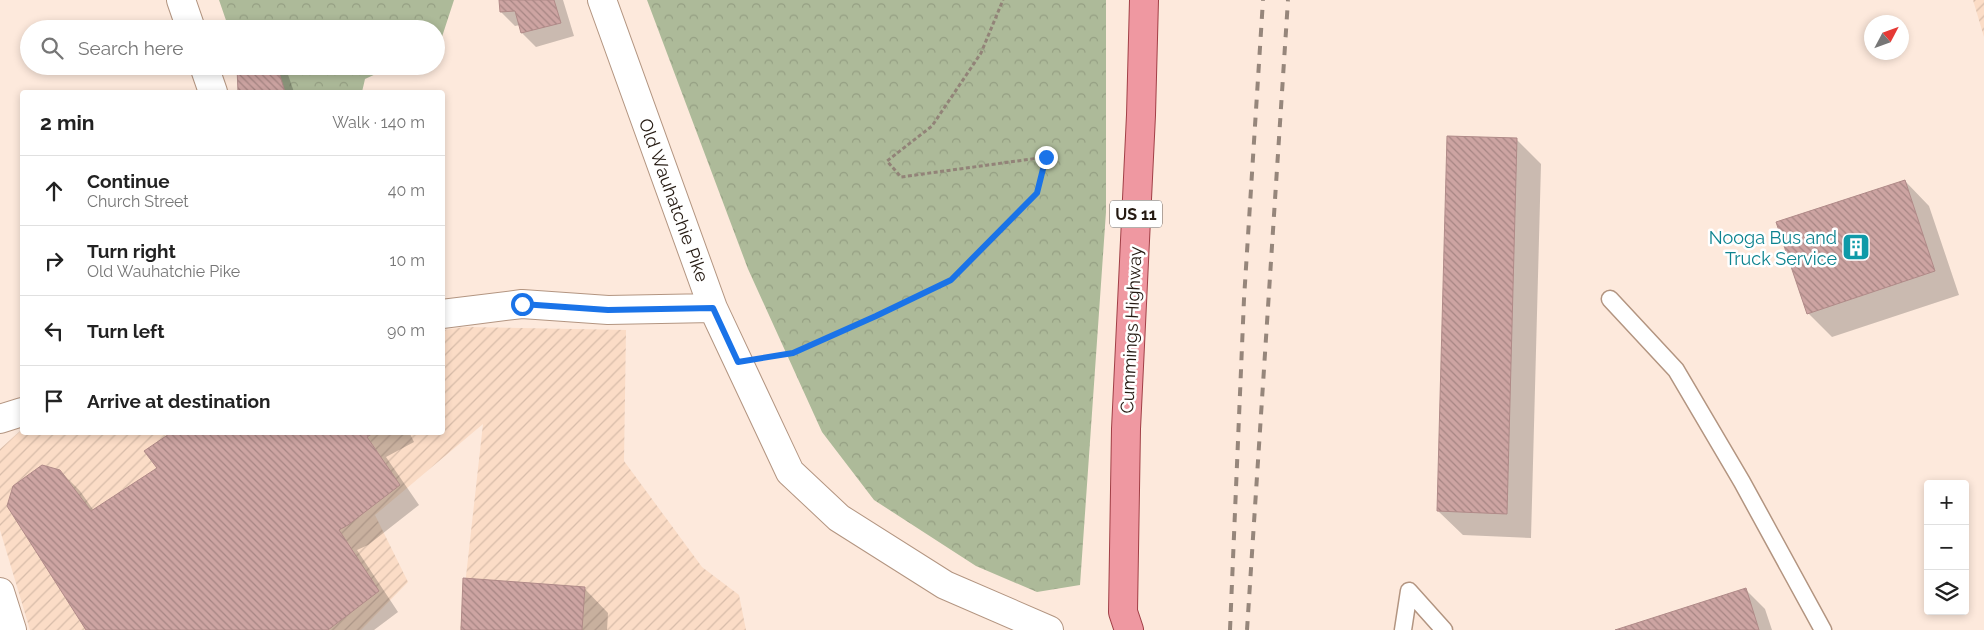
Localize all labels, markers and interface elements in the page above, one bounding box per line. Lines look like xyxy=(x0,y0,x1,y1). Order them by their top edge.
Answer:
north arrow xyxy=(1864,15,1909,60)
search box xyxy=(20,20,445,75)
icon: search xyxy=(38,34,66,62)
text: Search here xyxy=(78,37,184,59)
text: 2 min xyxy=(40,110,94,135)
text: Walk · 140 m xyxy=(332,113,425,132)
street label: Old Wauhatchie Pike xyxy=(635,115,713,285)
route end xyxy=(1035,146,1058,169)
text: Continue xyxy=(87,170,170,192)
icon: ahead xyxy=(40,177,68,205)
text: 40 m xyxy=(388,181,425,200)
text: Church Street xyxy=(87,192,189,211)
road number: US 11 xyxy=(1110,200,1162,228)
place label: Nooga Bus and Truck Service xyxy=(1709,227,1837,269)
building icon: Nooga Bus and Truck Service xyxy=(1841,232,1871,262)
text: Turn right xyxy=(87,240,176,262)
street label: Cummings Highway xyxy=(1116,246,1146,414)
icon: right xyxy=(40,247,68,275)
text: 10 m xyxy=(390,251,425,270)
text: Old Wauhatchie Pike xyxy=(87,262,240,281)
route start xyxy=(511,293,534,316)
icon: left xyxy=(40,317,68,345)
text: Turn left xyxy=(87,320,164,342)
text: 90 m xyxy=(387,321,425,340)
icon: arrive xyxy=(40,387,68,415)
text: Arrive at destination xyxy=(87,390,271,412)
map controls xyxy=(1924,480,1969,615)
button: + xyxy=(1924,480,1969,525)
button: − xyxy=(1924,525,1969,570)
button: layers xyxy=(1924,570,1969,615)

